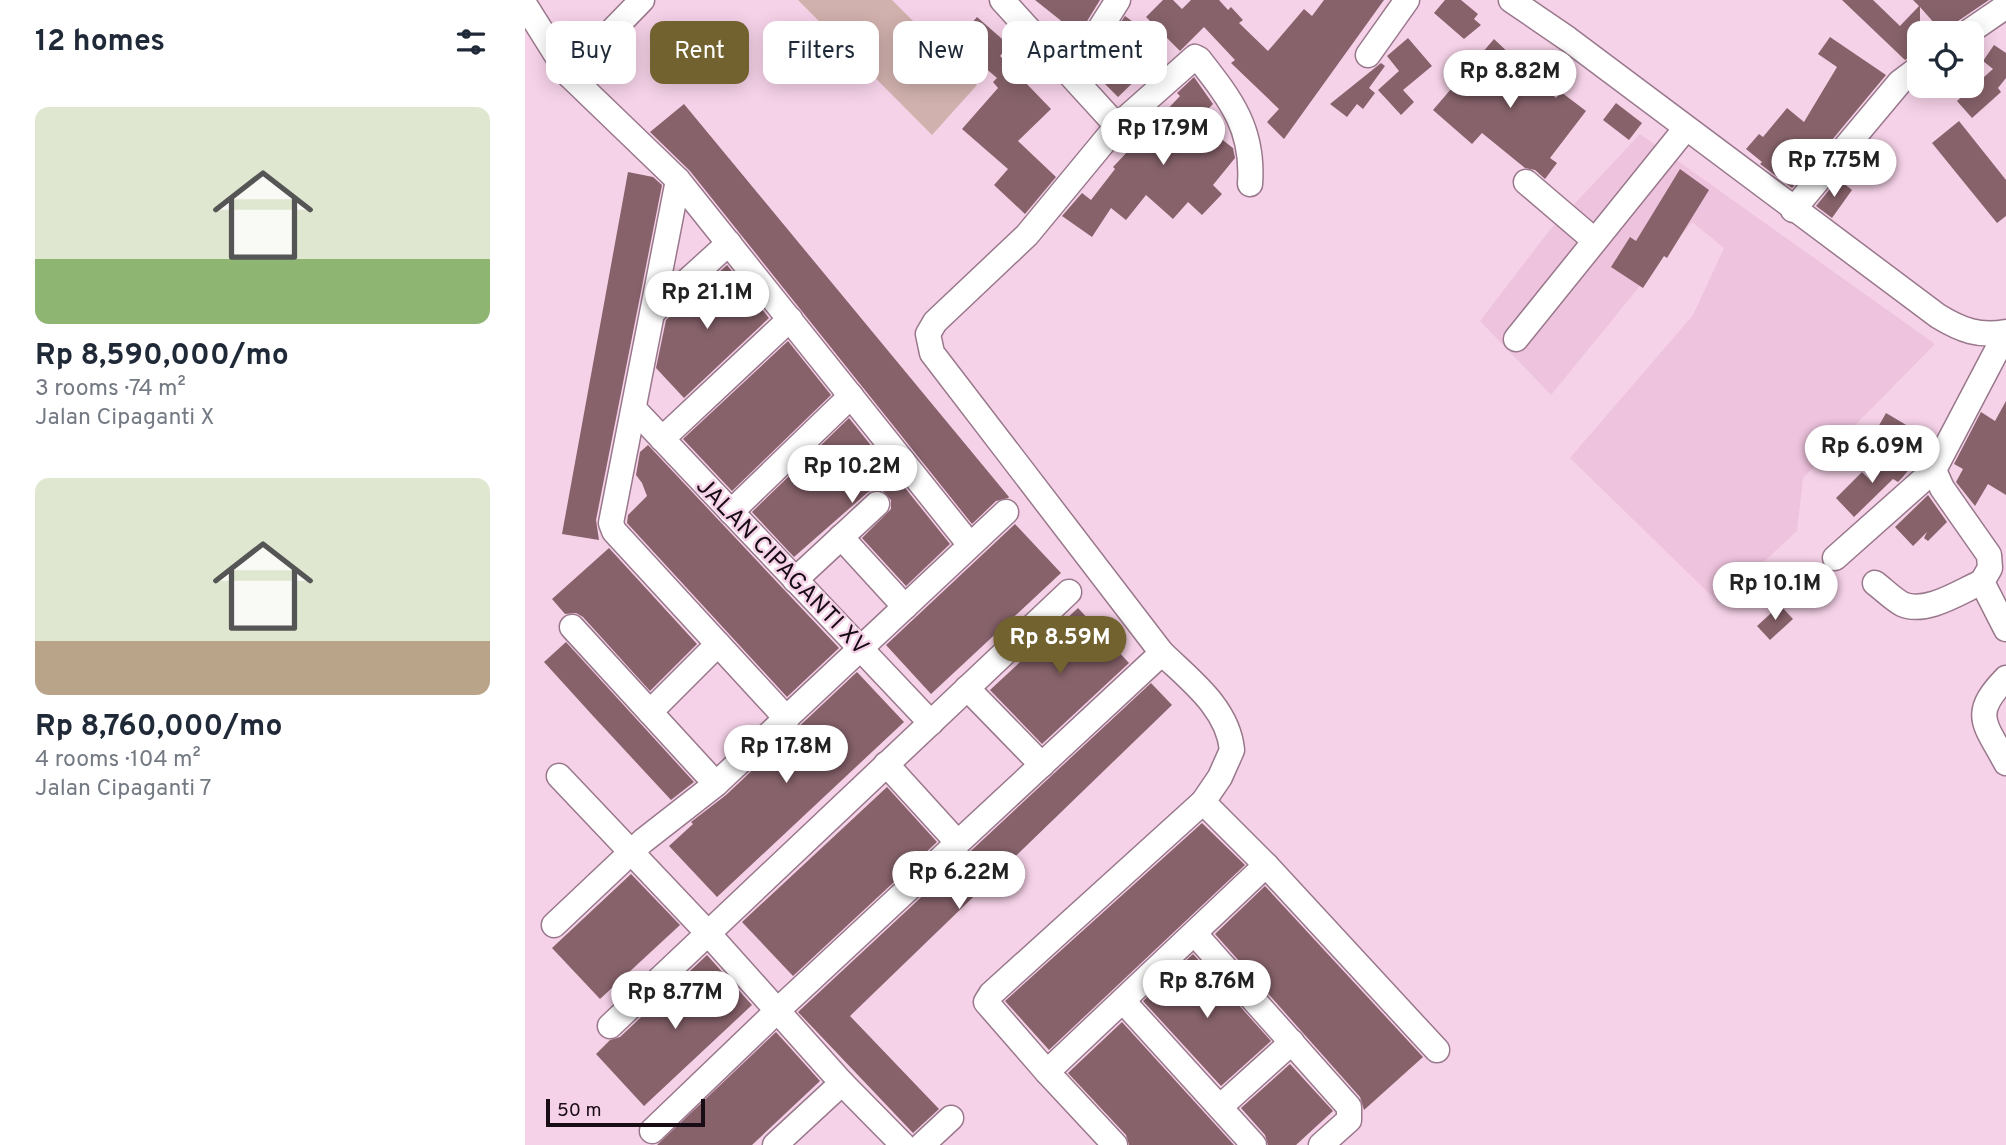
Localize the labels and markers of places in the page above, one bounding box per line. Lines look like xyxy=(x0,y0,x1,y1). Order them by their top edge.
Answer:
pin: Rp 8.82M xyxy=(1438,50,1582,110)
pin: Rp 17.9M xyxy=(1091,108,1235,167)
pin: Rp 7.75M xyxy=(1762,140,1906,199)
pin: Rp 21.1M xyxy=(635,272,779,331)
pin: Rp 6.09M xyxy=(1800,426,1944,485)
pin: Rp 10.2M xyxy=(780,446,924,505)
pin: Rp 10.1M xyxy=(1703,562,1847,622)
pin: Rp 8.59M xyxy=(988,616,1132,676)
pin: Rp 17.8M xyxy=(714,726,858,785)
pin: Rp 6.22M xyxy=(887,852,1031,911)
pin: Rp 8.76M xyxy=(1135,960,1279,1020)
pin: Rp 8.77M xyxy=(603,972,747,1031)

